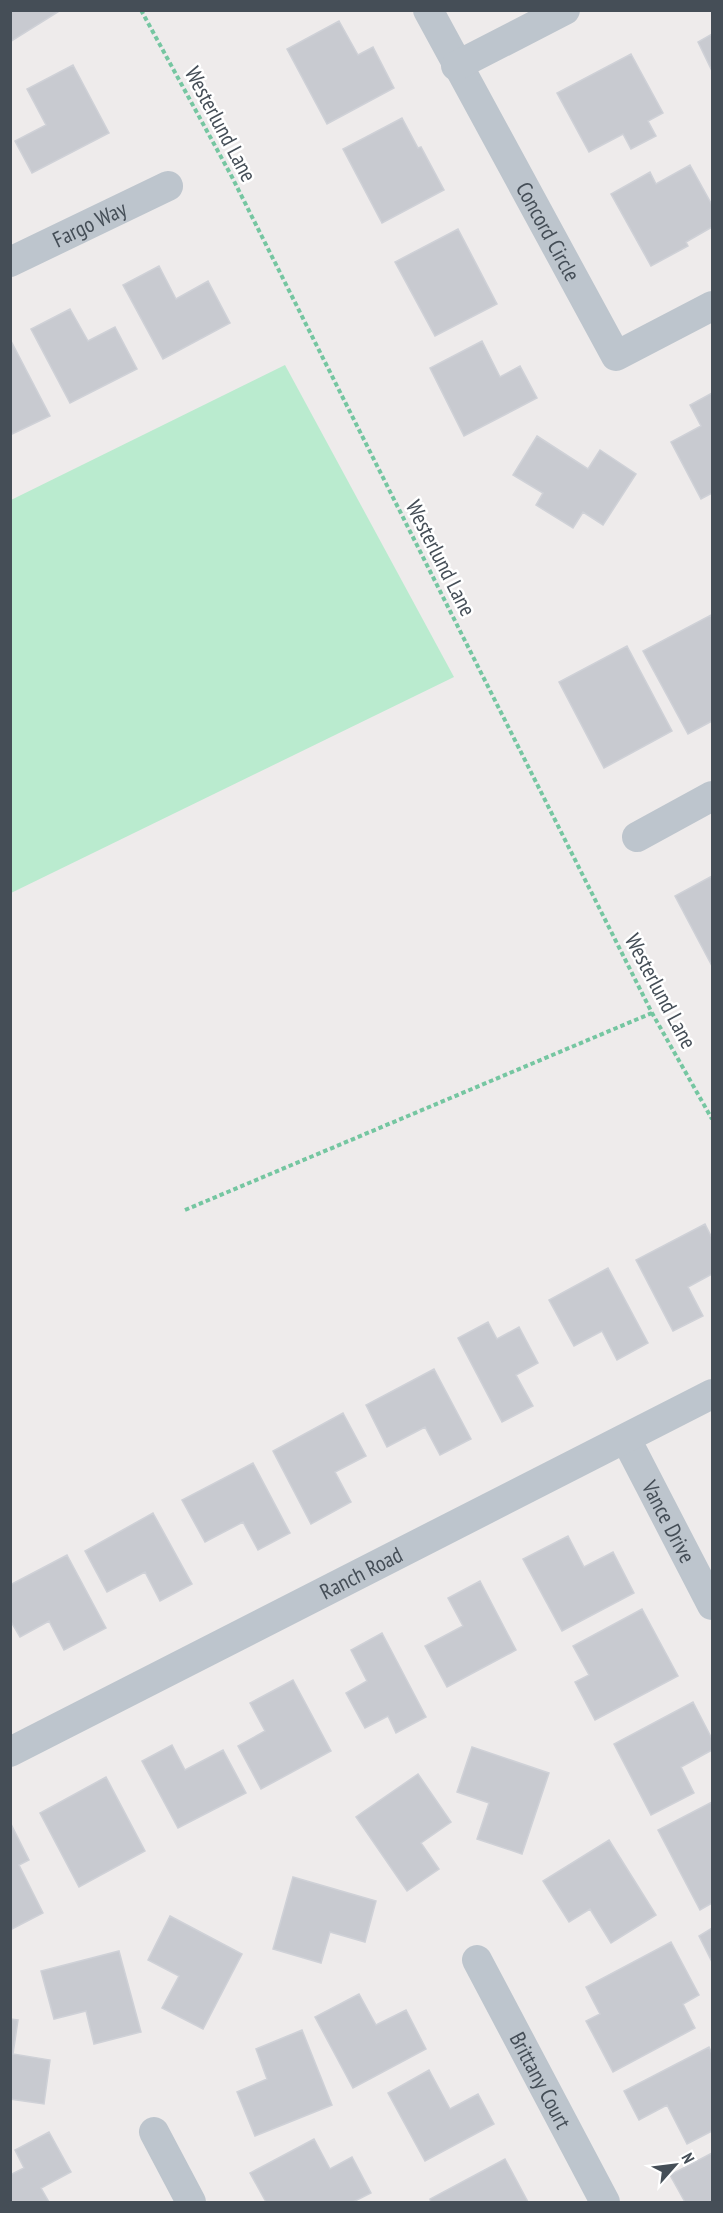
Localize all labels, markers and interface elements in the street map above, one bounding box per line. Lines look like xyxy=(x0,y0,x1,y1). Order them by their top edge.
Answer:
street label: Westerlund Lane xyxy=(179,62,263,186)
street label: Concord Circle xyxy=(510,177,587,286)
street label: Fargo Way xyxy=(48,194,131,253)
street label: Westerlund Lane xyxy=(400,495,482,621)
street label: Westerlund Lane xyxy=(619,929,703,1053)
street label: Vance Drive xyxy=(635,1475,702,1568)
street label: Ranch Road xyxy=(315,1540,407,1606)
street label: Brittany Court xyxy=(504,2027,578,2133)
north arrow xyxy=(645,2135,705,2195)
text: N xyxy=(677,2149,699,2166)

